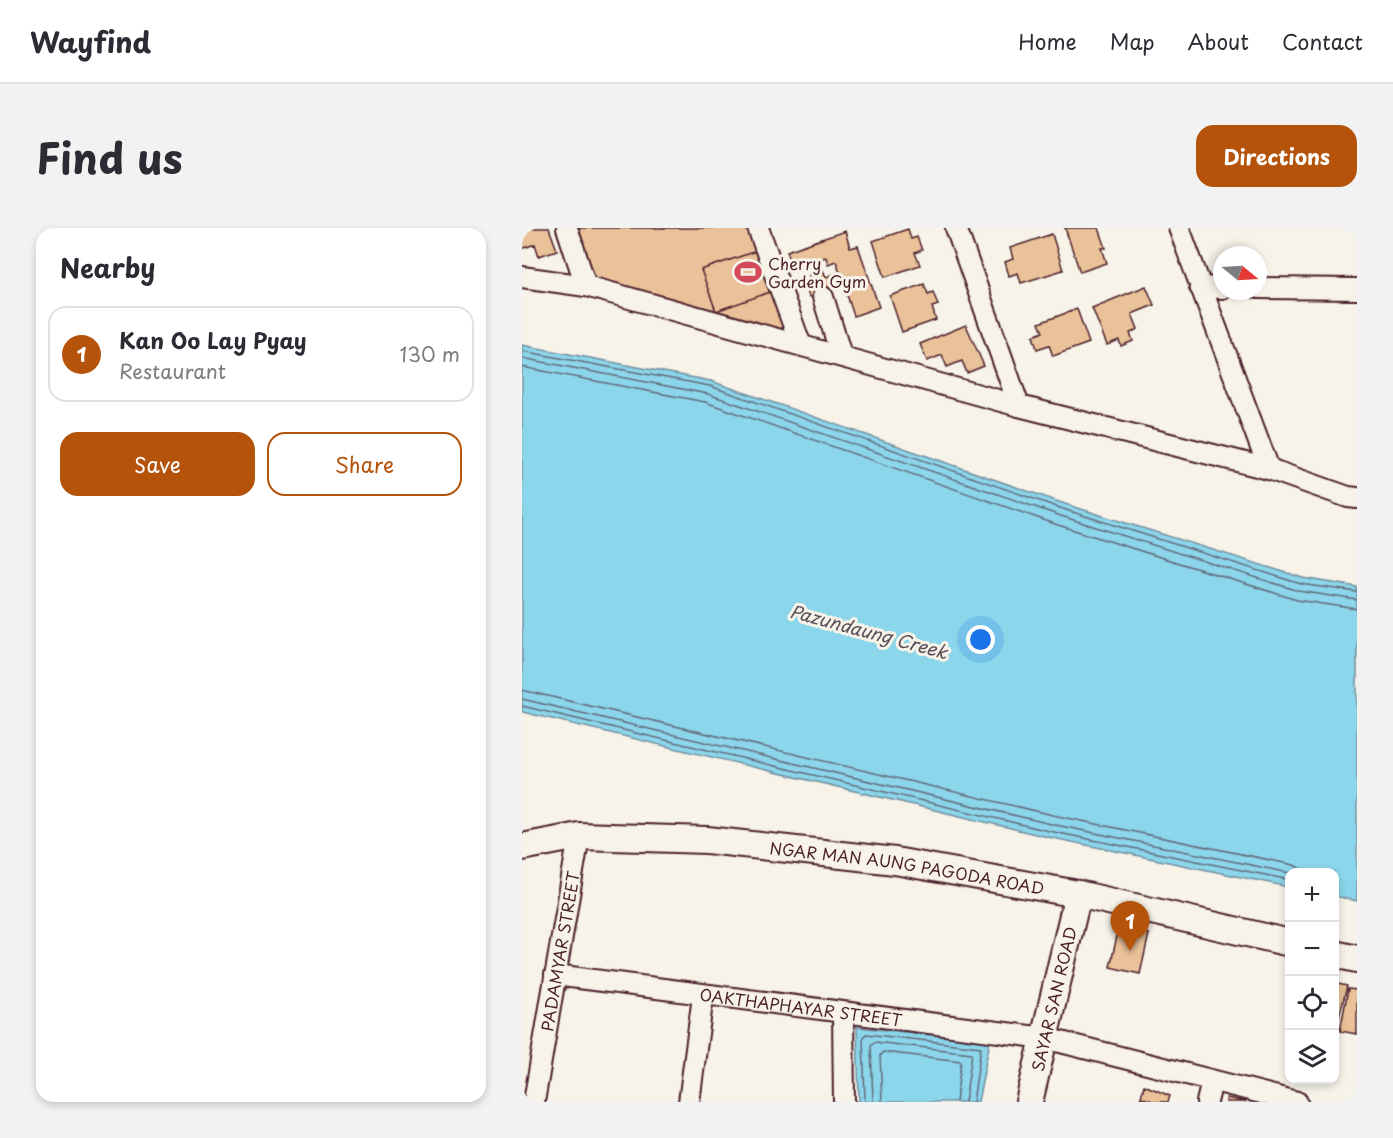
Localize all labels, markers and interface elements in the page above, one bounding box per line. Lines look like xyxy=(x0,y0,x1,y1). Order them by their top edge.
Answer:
text: Wayfind xyxy=(30,20,151,63)
text: Home xyxy=(1018,25,1077,57)
text: Map xyxy=(1110,25,1155,57)
text: About xyxy=(1188,25,1249,57)
text: Contact xyxy=(1282,25,1363,57)
text: Find us xyxy=(36,125,183,188)
button: Directions xyxy=(1196,125,1357,187)
north arrow xyxy=(1213,246,1267,300)
text: Nearby xyxy=(60,248,155,287)
place label: Cherry Garden Gym xyxy=(768,251,866,293)
sports icon: Cherry Garden Gym xyxy=(733,257,763,287)
text: Kan Oo Lay Pyay xyxy=(119,323,307,356)
text: 1 xyxy=(77,339,86,369)
text: 130 m xyxy=(400,339,460,369)
text: Restaurant xyxy=(119,356,226,386)
button: Save xyxy=(60,432,255,496)
button: Share xyxy=(267,432,462,496)
water label: Pazundaung Creek xyxy=(787,597,952,665)
your location xyxy=(966,625,995,654)
street label: NGAR MAN AUNG PAGODA ROAD xyxy=(768,835,1046,900)
map controls xyxy=(1285,868,1339,1084)
button: + xyxy=(1285,868,1339,922)
street label: PADAMYAR STREET xyxy=(534,869,585,1033)
pin: 1 xyxy=(1110,902,1150,951)
button: − xyxy=(1285,922,1339,976)
street label: SAYAR SAN ROAD xyxy=(1025,924,1082,1074)
button: locate xyxy=(1285,976,1339,1030)
street label: OAKTHAPHAYAR STREET xyxy=(698,982,904,1032)
button: layers xyxy=(1285,1030,1339,1084)

